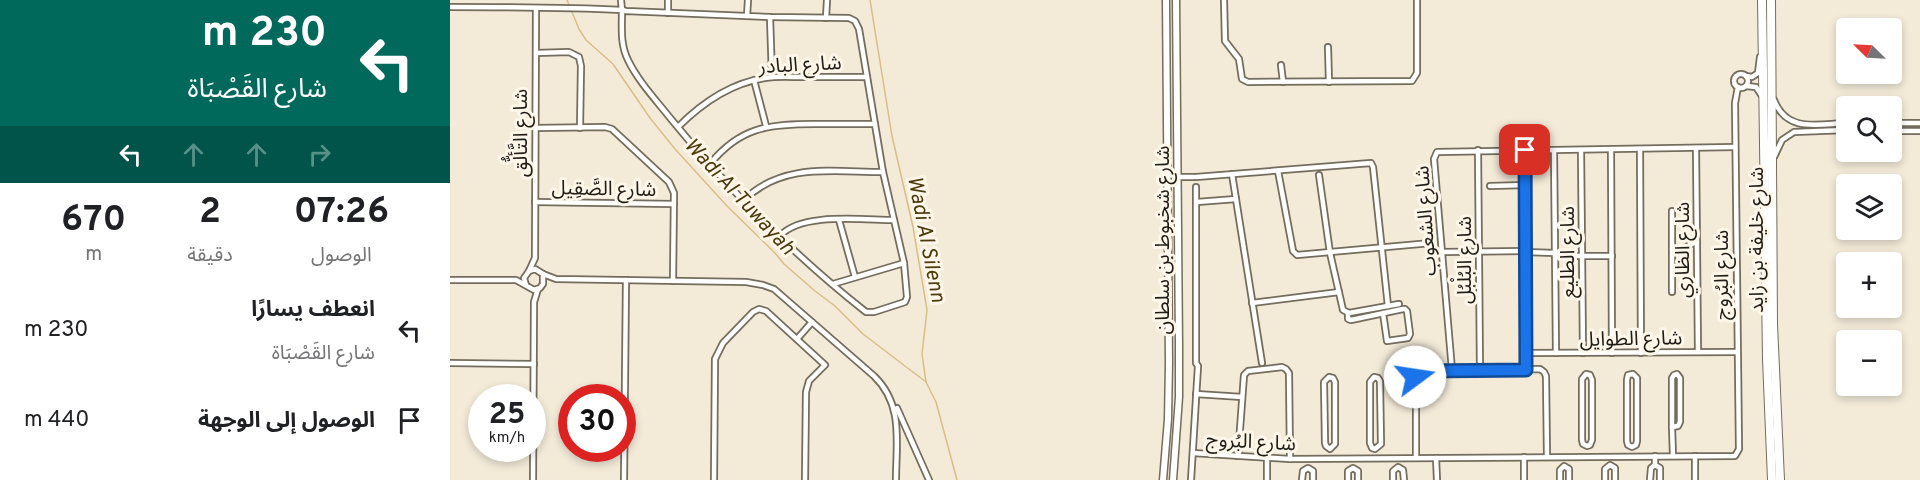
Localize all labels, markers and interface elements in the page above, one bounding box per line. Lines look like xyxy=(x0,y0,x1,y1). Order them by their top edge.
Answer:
text: 230 m xyxy=(202,8,327,61)
north arrow xyxy=(1836,18,1902,84)
map controls xyxy=(1836,18,1902,396)
icon: left xyxy=(348,24,426,102)
street label: شارع البادر xyxy=(757,51,842,81)
text: شارع القَصْبَاة xyxy=(188,73,327,107)
street label: شارع التَّألُّق xyxy=(501,89,535,177)
button: search xyxy=(1836,96,1902,162)
pin xyxy=(1499,124,1550,175)
water label: Wadi Al Tuwayah xyxy=(678,133,800,262)
icon: arrive xyxy=(1508,133,1541,166)
icon: left xyxy=(114,138,147,171)
icon: ahead xyxy=(177,138,210,171)
icon: ahead xyxy=(240,138,273,171)
icon: right xyxy=(303,138,336,171)
street label: شارع شخبوط بن سلطان xyxy=(1151,146,1177,334)
street label: شارع الشعوب xyxy=(1410,165,1444,277)
street label: شارع خليفة بن زايد xyxy=(1745,167,1771,313)
water label: Wadi Al Silenn xyxy=(900,174,951,305)
button: layers xyxy=(1836,174,1902,240)
street label: شارع الصَّقِيل xyxy=(551,176,656,204)
text: 2 xyxy=(199,190,221,236)
text: 07:26 xyxy=(294,190,389,236)
text: 670 xyxy=(61,198,126,244)
street label: شارع الظاري xyxy=(1671,202,1698,298)
street label: شارع الطليع xyxy=(1556,206,1582,298)
street label: شارع البُلْبُل xyxy=(1450,216,1479,304)
street label: شارع البُروج xyxy=(1710,230,1736,320)
text: m xyxy=(85,242,102,268)
text: دقيقة xyxy=(187,243,233,269)
text: الوصول xyxy=(311,243,372,269)
button: + xyxy=(1836,252,1902,318)
text: انعطف يسارًا xyxy=(251,297,375,324)
icon: left xyxy=(393,314,426,347)
text: 230 m xyxy=(24,317,88,344)
street label: شارع الطوايل xyxy=(1580,326,1683,354)
button: − xyxy=(1836,330,1902,396)
text: شارع القَصْبَاة xyxy=(272,341,375,367)
position arrow xyxy=(1383,345,1447,409)
speed limit sign: 30 xyxy=(558,384,636,462)
text: 25 xyxy=(489,397,525,434)
icon: arrive xyxy=(393,404,426,437)
text: 440 m xyxy=(24,407,89,434)
text: الوصول إلى الوجهة xyxy=(198,408,375,435)
street label: شارع البُروج xyxy=(1205,428,1297,458)
text: km/h xyxy=(489,429,525,448)

